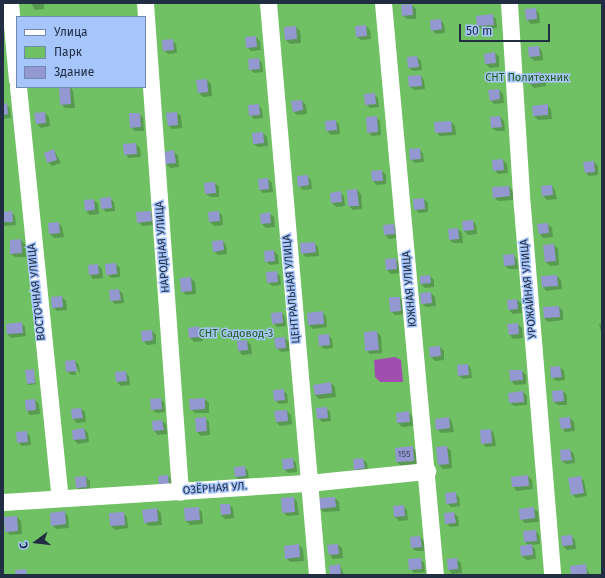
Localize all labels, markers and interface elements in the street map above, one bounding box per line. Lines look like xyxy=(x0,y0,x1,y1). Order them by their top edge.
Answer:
legend xyxy=(16,16,146,88)
scale bar xyxy=(461,16,552,42)
text: 50 m xyxy=(466,24,492,38)
text: Улица xyxy=(54,25,88,39)
text: Парк xyxy=(54,45,82,59)
text: Здание xyxy=(54,65,94,79)
park label: СНТ Политехник xyxy=(485,71,569,85)
street label: НАРОДНАЯ УЛИЦА xyxy=(153,201,173,293)
street label: ЦЕНТРАЛЬНАЯ УЛИЦА xyxy=(281,234,303,344)
street label: УРОЖАЙНАЯ УЛИЦА xyxy=(518,239,540,339)
street label: ВОСТОЧНАЯ УЛИЦА xyxy=(25,243,49,341)
street label: ЮЖНАЯ УЛИЦА xyxy=(400,250,420,328)
park label: СНТ Садовод-3 xyxy=(199,327,273,341)
house number: 155 xyxy=(398,449,410,459)
street label: ОЗЁРНАЯ УЛ. xyxy=(182,480,248,498)
north arrow xyxy=(16,522,56,562)
text: С xyxy=(17,541,31,550)

